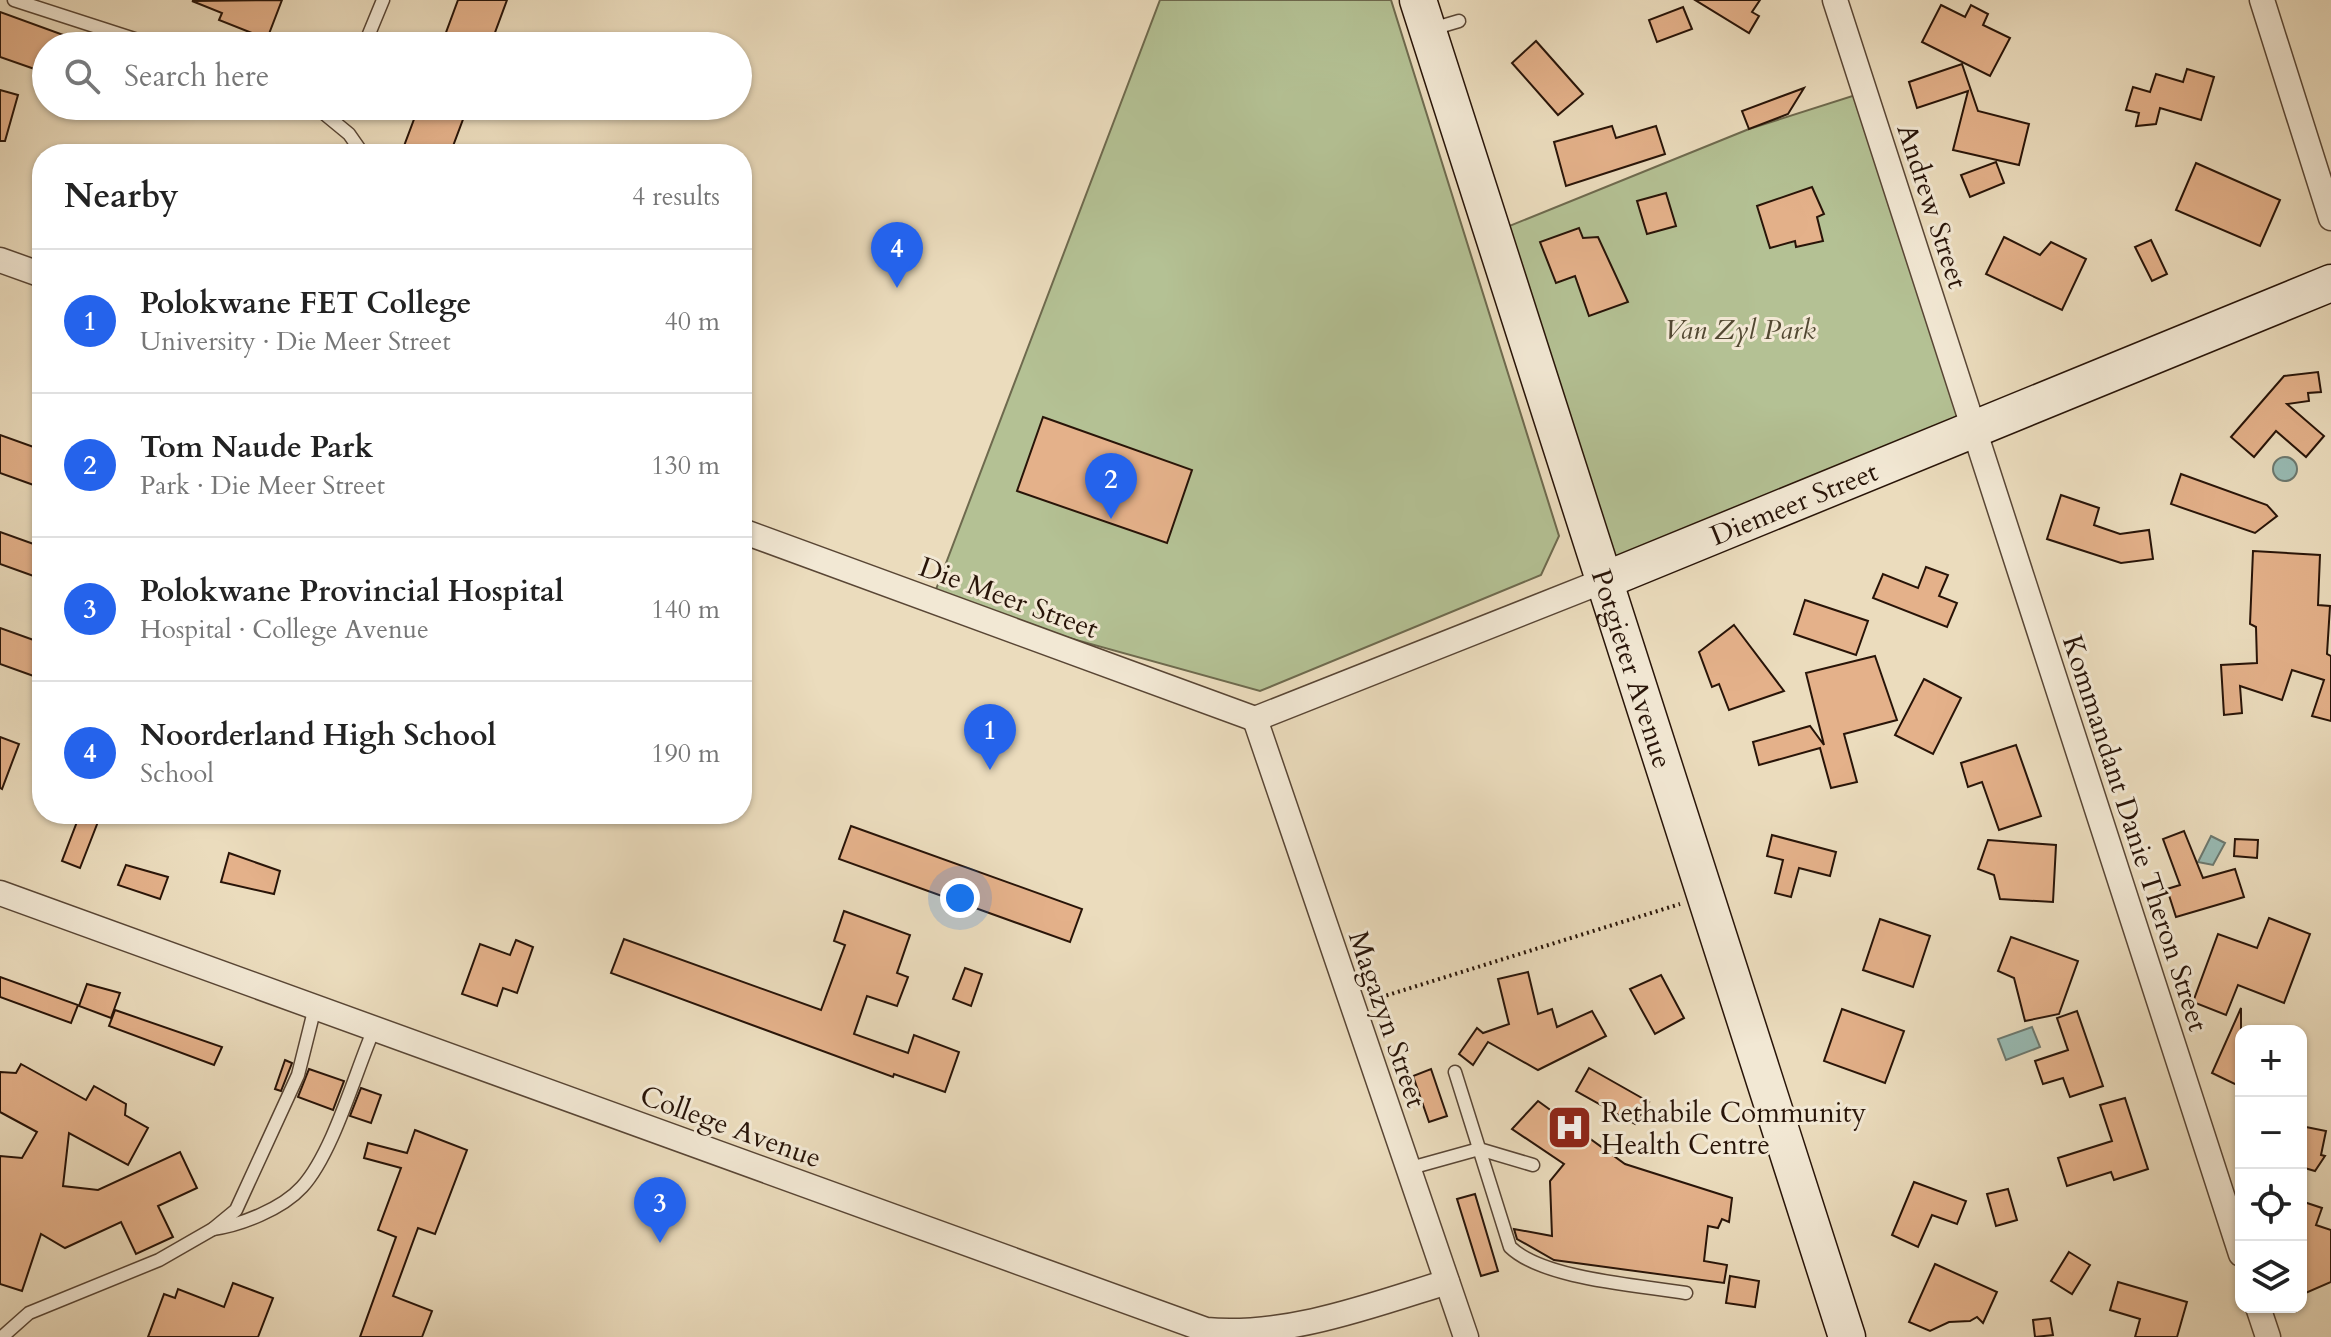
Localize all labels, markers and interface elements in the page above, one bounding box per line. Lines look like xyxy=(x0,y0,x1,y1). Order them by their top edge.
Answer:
search box xyxy=(32,32,752,120)
icon: search xyxy=(60,54,104,98)
text: Search here xyxy=(124,56,269,97)
street label: Andrew Street xyxy=(1888,119,1977,294)
text: Nearby xyxy=(64,173,179,219)
text: 4 results xyxy=(632,179,720,214)
pin: 4 xyxy=(871,222,923,288)
text: Polokwane FET College xyxy=(140,283,471,324)
text: 1 xyxy=(83,304,97,339)
text: 40 m xyxy=(664,304,720,339)
park label: Van Zyl Park xyxy=(1664,311,1816,349)
text: University · Die Meer Street xyxy=(140,324,451,359)
text: Tom Naude Park xyxy=(140,427,373,468)
text: 2 xyxy=(83,448,97,483)
text: 130 m xyxy=(651,448,720,483)
pin: 2 xyxy=(1085,453,1137,519)
street label: Diemeer Street xyxy=(1705,453,1884,555)
text: Park · Die Meer Street xyxy=(140,468,385,503)
street label: Die Meer Street xyxy=(914,548,1104,648)
street label: Potgieter Avenue xyxy=(1582,564,1681,773)
text: Polokwane Provincial Hospital xyxy=(140,571,564,612)
text: 3 xyxy=(83,592,97,627)
text: 140 m xyxy=(651,592,720,627)
text: Hospital · College Avenue xyxy=(140,612,429,647)
street label: Kommandant Danie Theron Street xyxy=(2053,630,2217,1036)
pin: 1 xyxy=(964,704,1016,770)
text: Noorderland High School xyxy=(140,715,496,756)
text: 4 xyxy=(83,736,97,771)
text: 190 m xyxy=(651,736,720,771)
text: School xyxy=(140,756,214,791)
your location xyxy=(940,878,980,918)
street label: Magazyn Street xyxy=(1339,926,1435,1113)
map controls xyxy=(2235,1025,2307,1313)
button: + xyxy=(2235,1025,2307,1097)
street label: College Avenue xyxy=(635,1077,827,1177)
place label: Rethabile Community Health Centre xyxy=(1601,1094,1867,1164)
button: − xyxy=(2235,1097,2307,1169)
hospital icon: Rethabile Community Health Centre xyxy=(1546,1104,1594,1152)
button: locate xyxy=(2235,1169,2307,1241)
pin: 3 xyxy=(634,1177,686,1243)
button: layers xyxy=(2235,1241,2307,1313)

